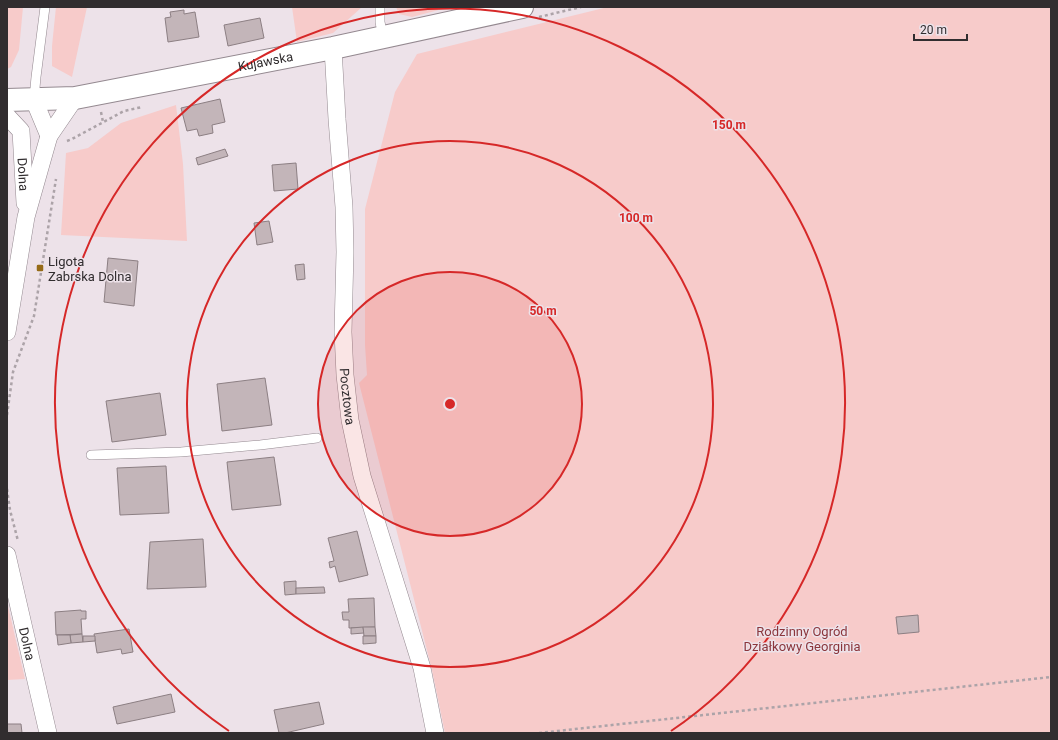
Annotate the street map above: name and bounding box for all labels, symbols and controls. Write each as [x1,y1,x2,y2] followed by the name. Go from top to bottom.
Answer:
[914,16,967,42] scale bar
[920,23,947,37] text: 20 m
[237,49,294,74] street label: Kujawska
[712,118,746,132] text: 150 m
[14,157,31,192] street label: Dolna
[619,211,653,225] text: 100 m
[48,254,132,284] place label: Ligota Zabrska Dolna
[35,263,45,273] marker: Ligota Zabrska Dolna
[529,304,557,318] text: 50 m
[337,368,358,426] street label: Pocztowa
[443,397,457,411] centre of rings
[743,624,861,654] park label: Rodzinny Ogród Działkowy Georginia
[16,626,38,662] street label: Dolna

